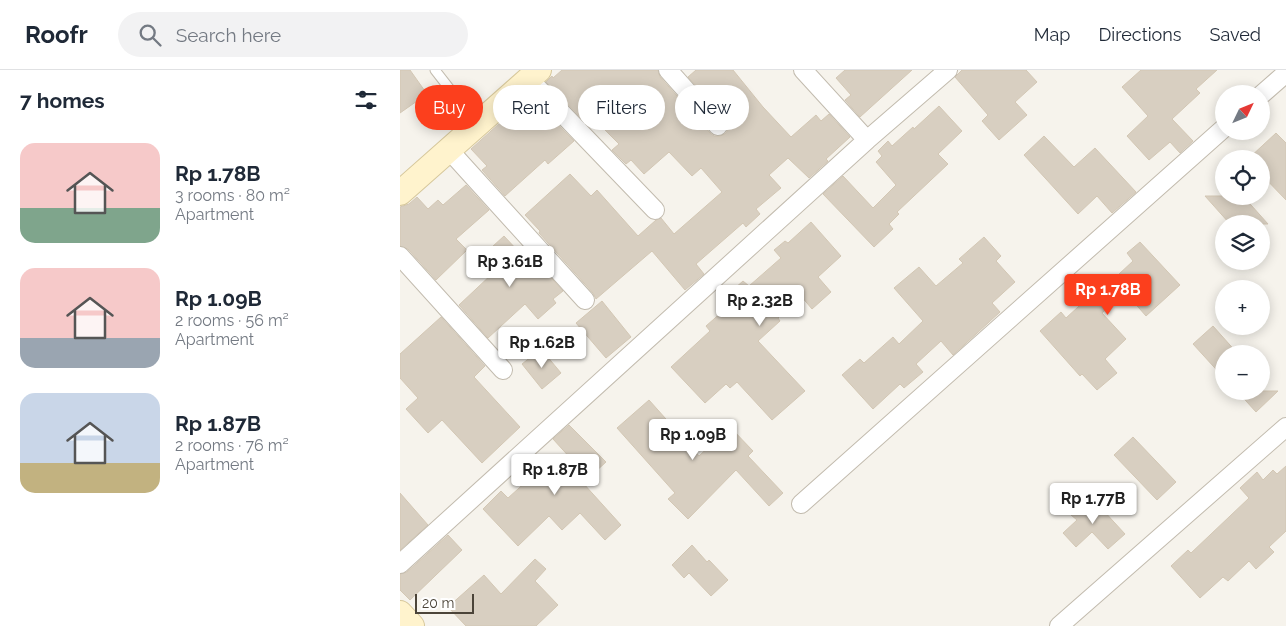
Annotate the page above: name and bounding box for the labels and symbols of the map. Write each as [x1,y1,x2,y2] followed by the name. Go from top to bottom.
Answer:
[1215,85,1270,140] north arrow
[458,246,562,288] pin: Rp 3.61B
[1056,274,1160,316] pin: Rp 1.78B
[708,284,812,327] pin: Rp 2.32B
[490,326,594,369] pin: Rp 1.62B
[641,418,745,461] pin: Rp 1.09B
[503,454,607,496] pin: Rp 1.87B
[1041,482,1145,525] pin: Rp 1.77B
[415,591,474,614] scale bar

